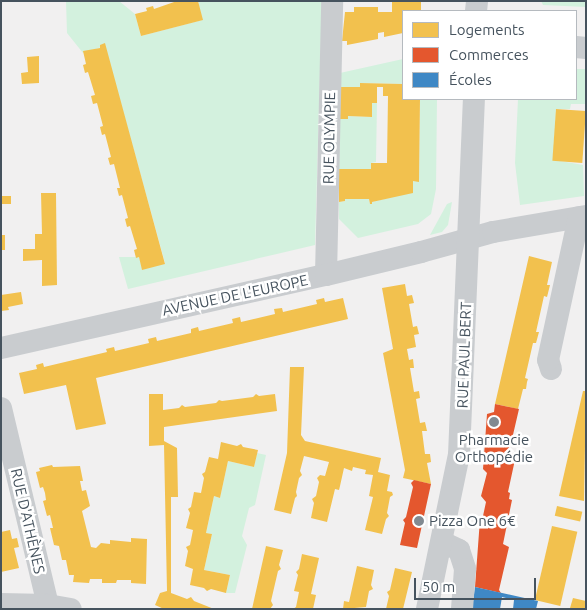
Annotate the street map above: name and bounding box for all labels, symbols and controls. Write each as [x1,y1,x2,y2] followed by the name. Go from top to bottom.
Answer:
[402,10,577,100] legend
[449,21,525,38] text: Logements
[449,46,529,63] text: Commerces
[449,71,492,88] text: Écoles
[319,92,339,184] street label: RUE OLYMPIE
[160,271,310,319] street label: AVENUE DE L'EUROPE
[453,301,475,409] street label: RUE PAUL BERT
[488,416,500,428] marker: Pharmacie Orthopédie
[455,430,533,465] place label: Pharmacie Orthopédie
[7,467,49,575] street label: RUE D'ATHÈNES
[429,512,515,530] place label: Pizza One 6€
[413,515,425,527] marker: Pizza One 6€
[417,568,540,600] scale bar
[422,578,455,595] text: 50 m

